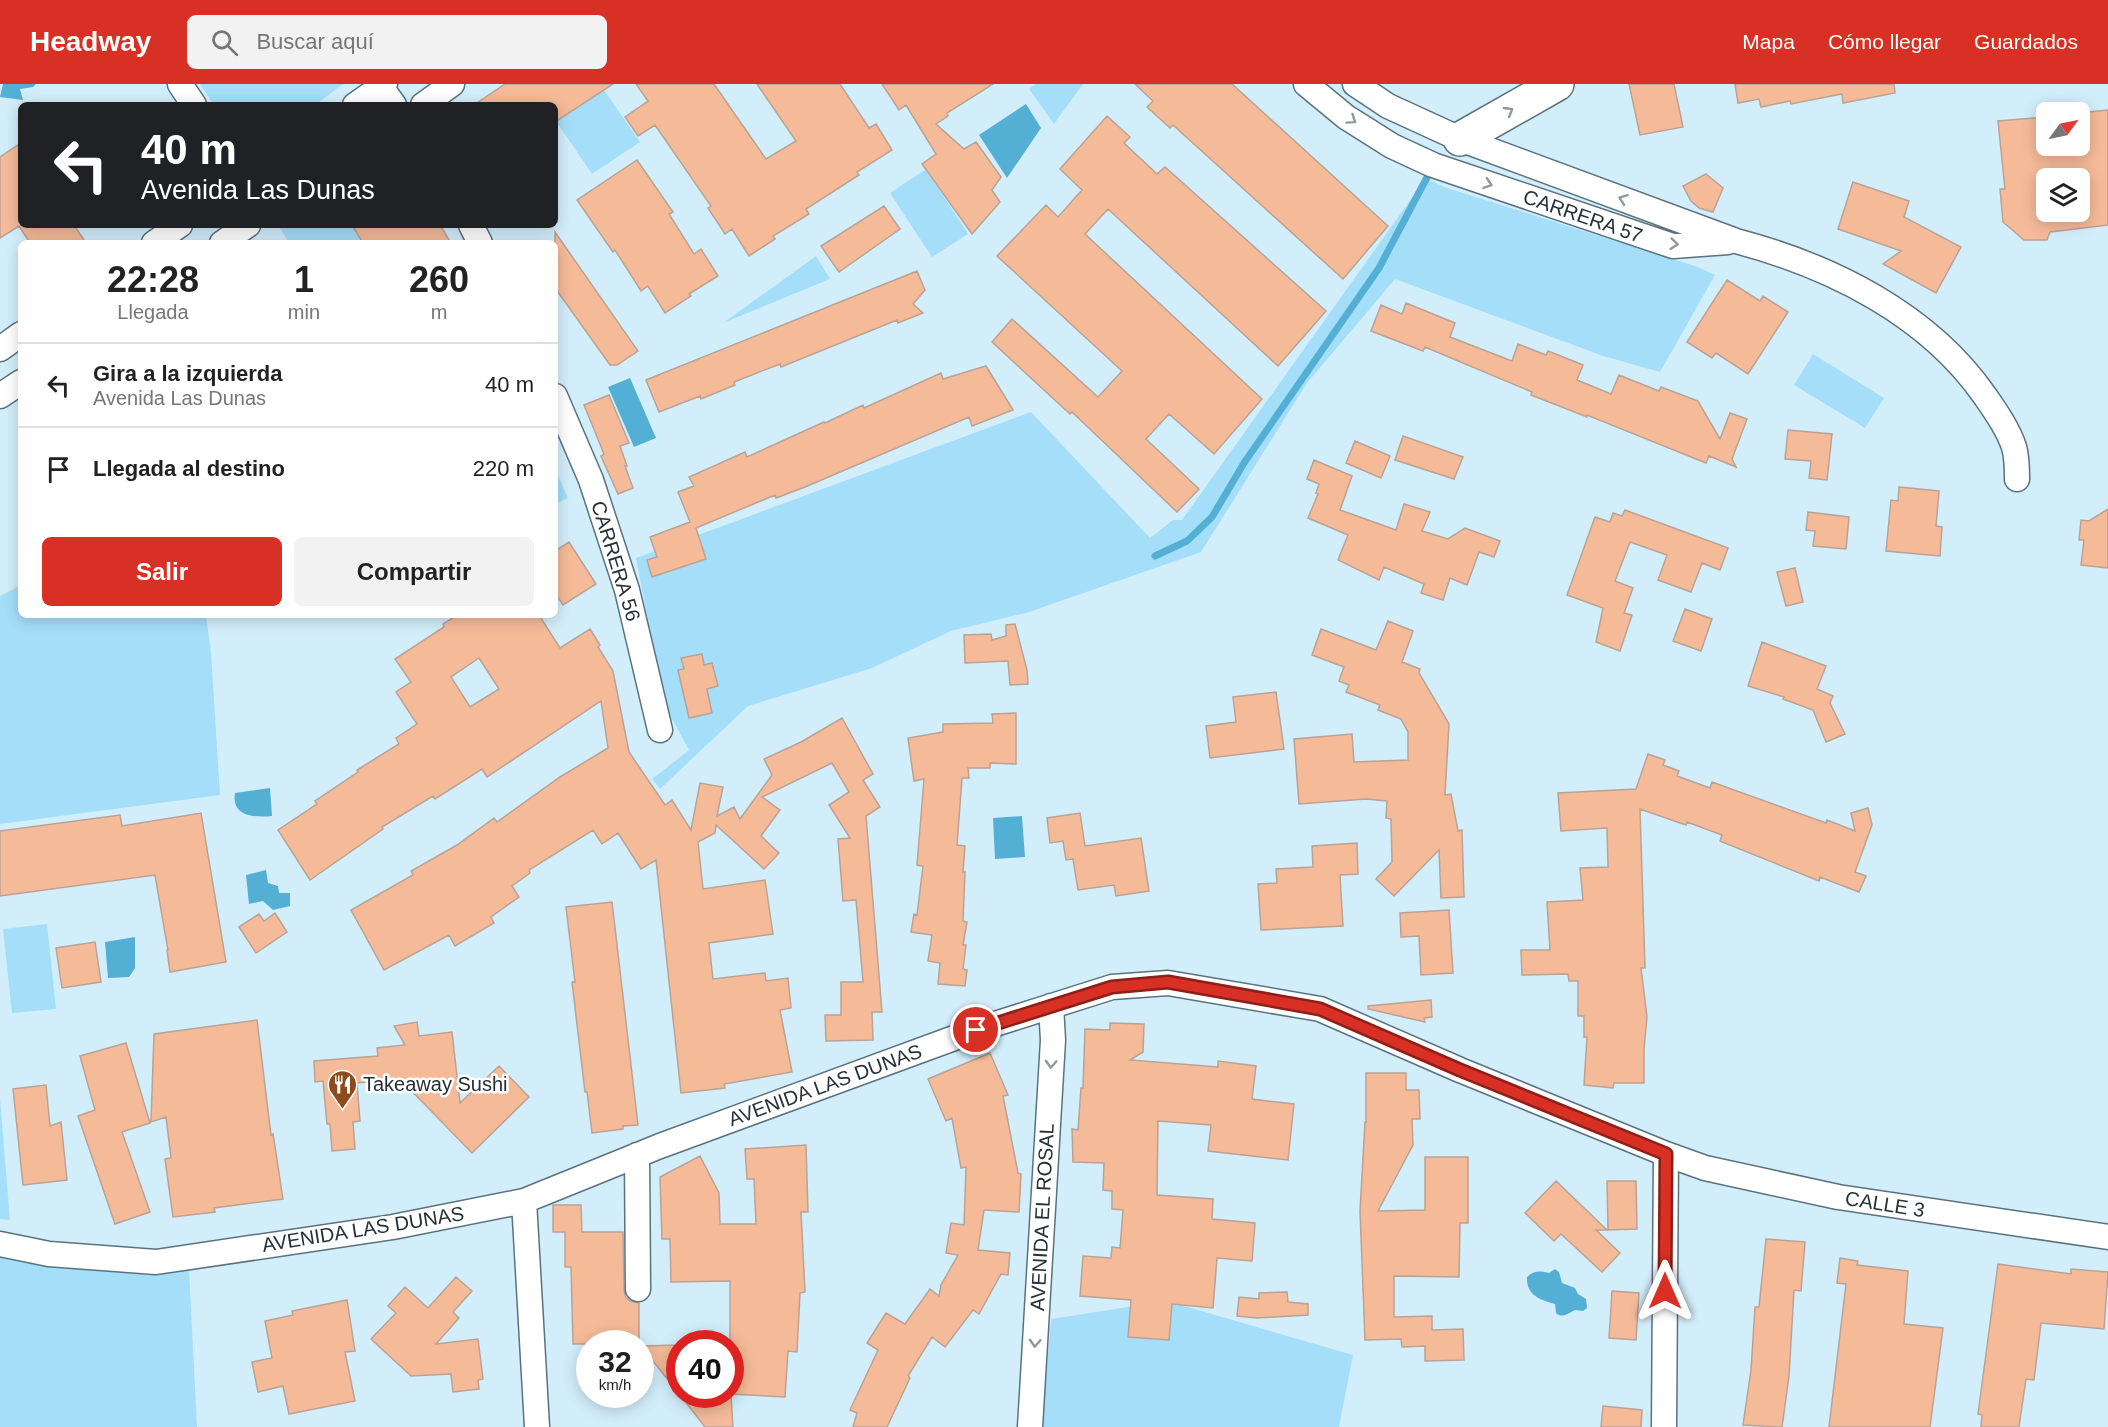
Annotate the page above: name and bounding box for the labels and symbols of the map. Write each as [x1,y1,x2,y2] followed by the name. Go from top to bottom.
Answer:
[2036,102,2090,156] north arrow
[1502,107,1513,119] one-way arrow
[1346,113,1356,125] one-way arrow
[1482,177,1493,190] one-way arrow
[1521,185,1645,247] street label: CARRERA 57
[1618,193,1628,206] one-way arrow
[1669,237,1678,250] one-way arrow
[587,498,645,624] street label: CARRERA 56
[950,1004,1001,1055] pin
[725,1040,925,1130] street label: AVENIDA LAS DUNAS
[1045,1060,1058,1069] one-way arrow
[326,1068,358,1110] restaurant icon: Takeaway Sushi
[363,1073,508,1095] place label: Takeaway Sushi
[1026,1123,1058,1311] street label: AVENIDA EL ROSAL
[1844,1187,1926,1221] street label: CALLE 3
[260,1202,466,1256] street label: AVENIDA LAS DUNAS
[1633,1259,1697,1323] position arrow
[666,1330,744,1408] speed limit sign: 40
[1028,1339,1041,1348] one-way arrow

